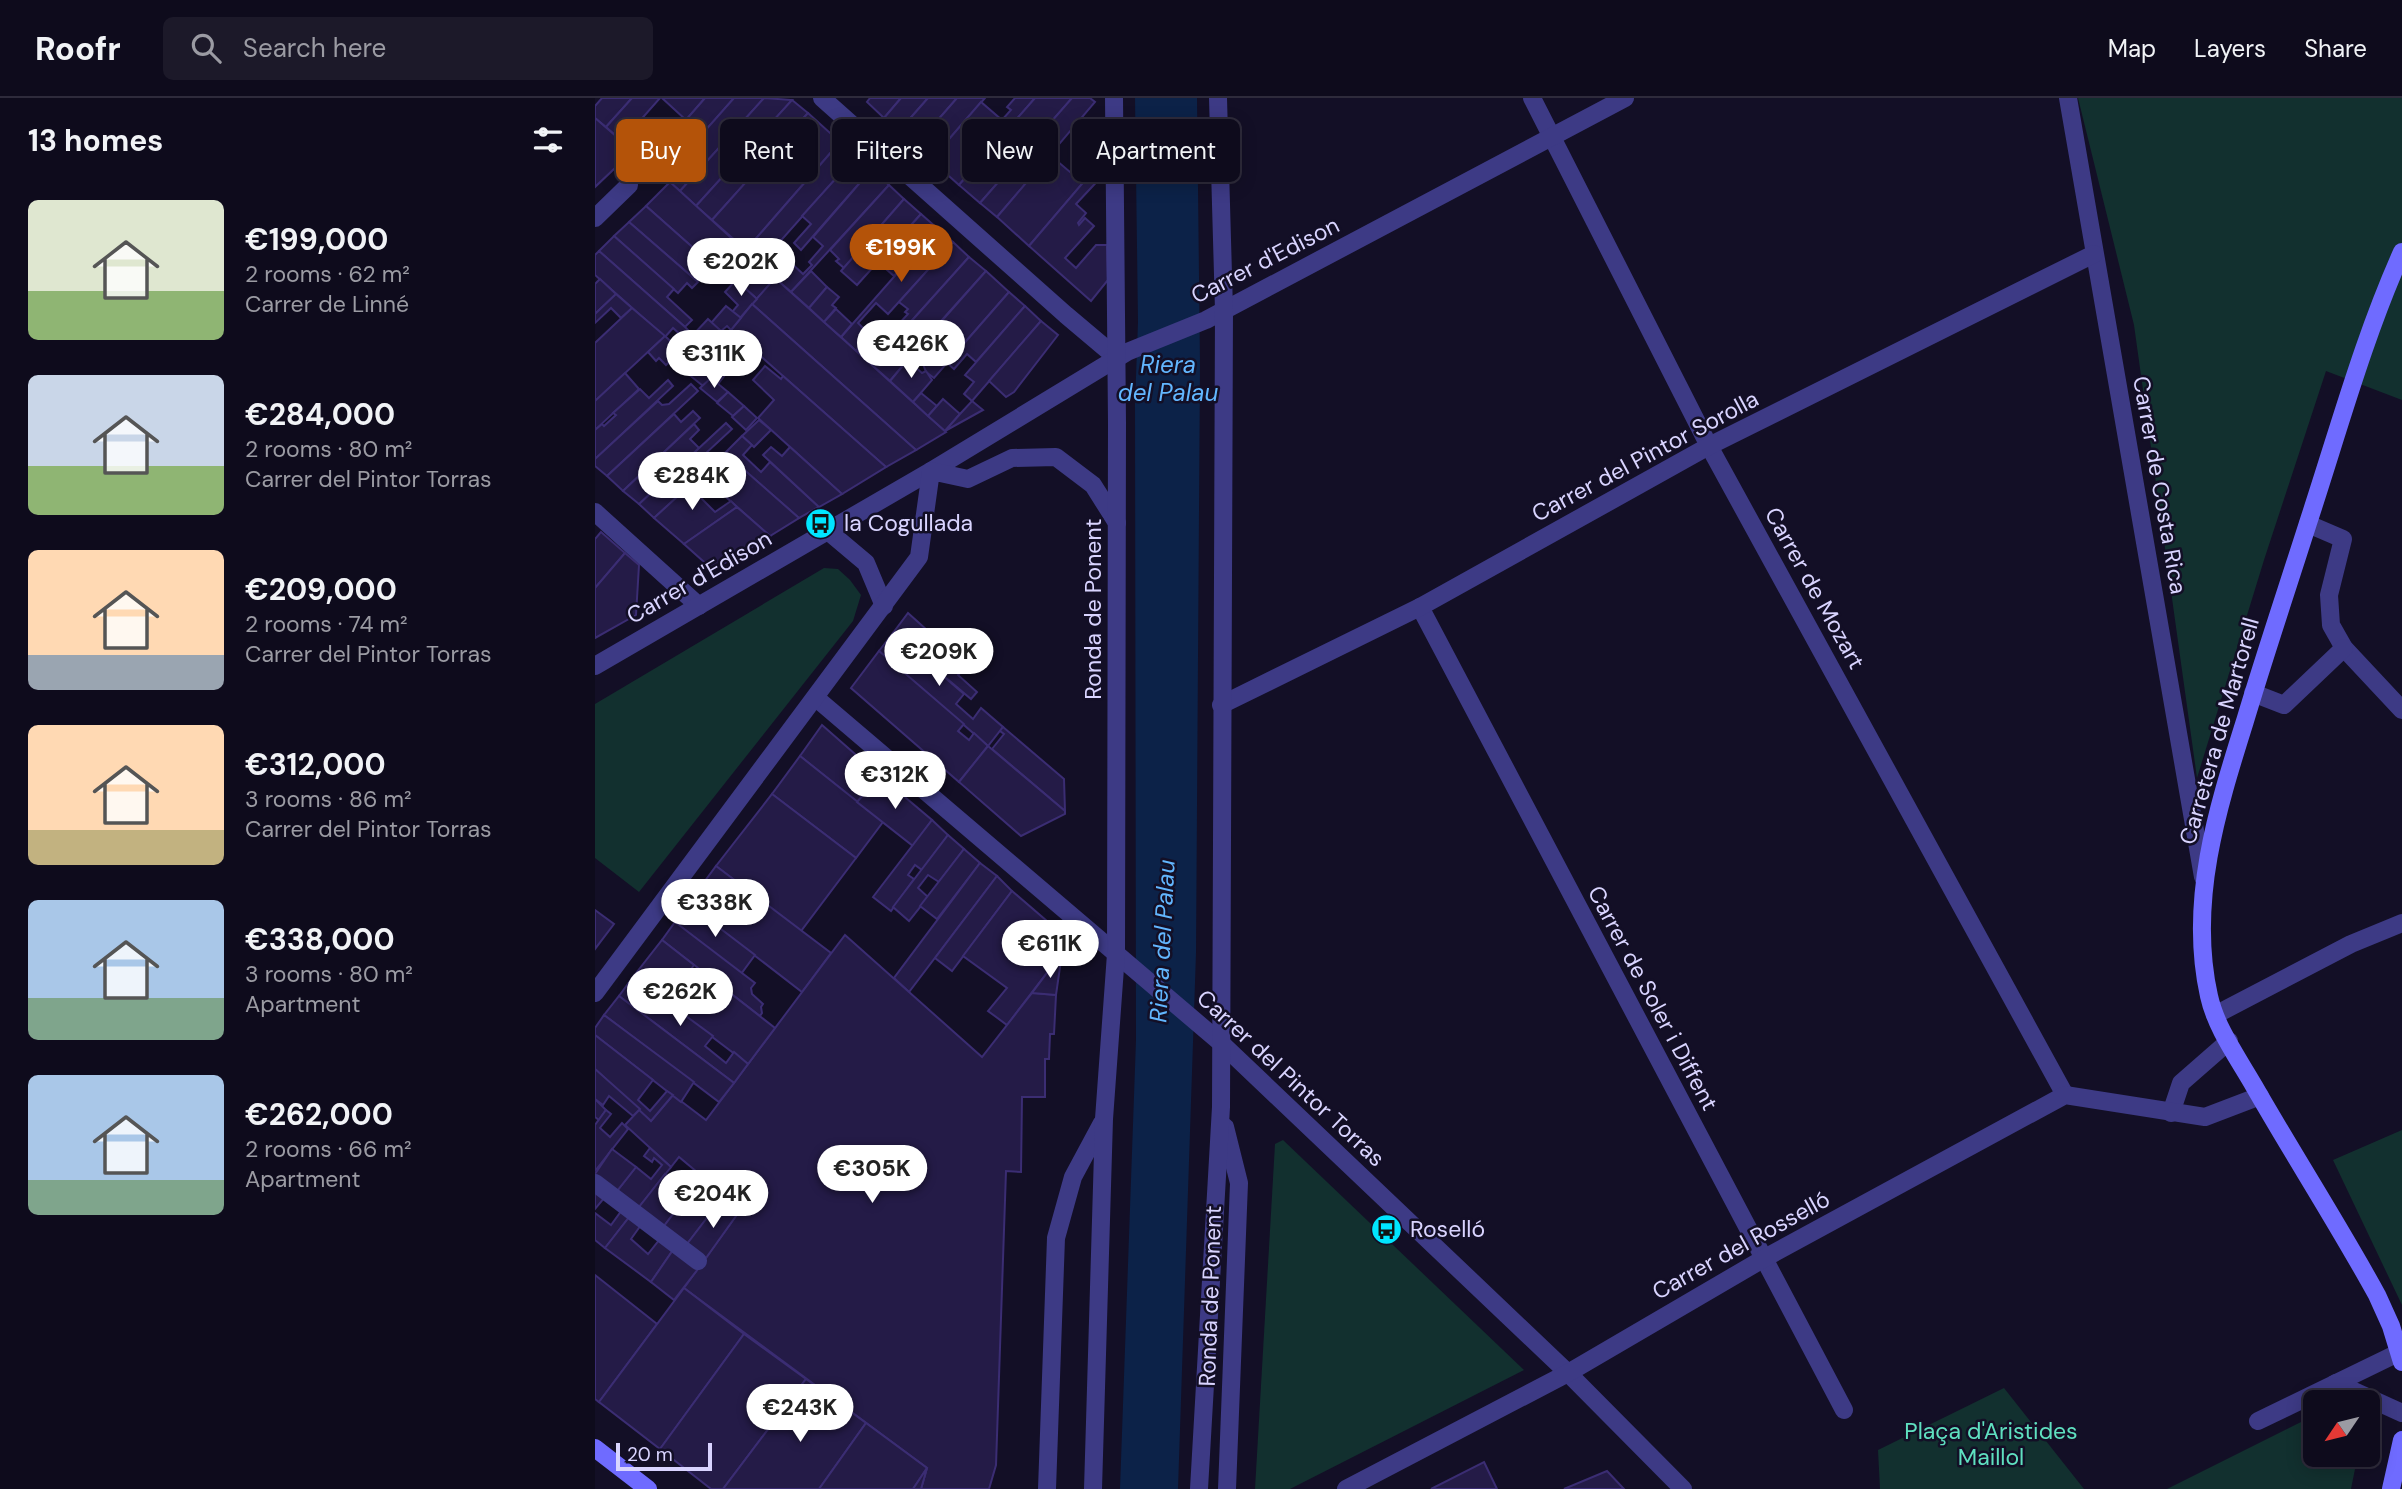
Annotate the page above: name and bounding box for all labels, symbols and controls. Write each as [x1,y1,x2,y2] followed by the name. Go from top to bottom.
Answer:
[163,17,653,80] search box
[35,27,121,70] text: Roofr
[187,29,225,67] icon: search
[243,31,386,65] text: Search here
[2108,33,2156,64] text: Map
[2194,33,2266,64] text: Layers
[2304,33,2367,64] text: Share
[616,119,706,182] chip: Buy
[720,119,818,182] chip: Rent
[832,119,948,182] chip: Filters
[962,119,1058,182] chip: New
[1072,119,1240,182] chip: Apartment
[28,121,163,160] text: 13 homes
[529,121,567,159] icon: filters
[1186,210,1344,310] street label: Carrer d'Edison
[245,220,388,259] text: €199,000
[852,225,950,284] pin: €199K
[84,228,168,312] icon: home
[866,232,936,262] text: €199K
[692,238,790,298] pin: €202K
[703,246,779,276] text: €202K
[245,259,410,289] text: 2 rooms · 62 m²
[245,289,409,319] text: Carrer de Linné
[862,320,960,380] pin: €426K
[873,328,949,358] text: €426K
[665,330,763,390] pin: €311K
[682,338,746,368] text: €311K
[1118,349,1218,408] water label: Riera del Palau
[2126,374,2194,596] street label: Carrer de Costa Rica
[1526,383,1764,529] street label: Carrer del Pintor Sorolla
[245,395,395,434] text: €284,000
[84,403,168,487] icon: home
[245,434,412,464] text: 2 rooms · 80 m²
[643,452,741,512] pin: €284K
[654,460,730,490] text: €284K
[245,464,492,494] text: Carrer del Pintor Torras
[1758,502,1872,674] street label: Carrer de Mozart
[804,506,838,540] bus stop icon: la Cogullada
[844,508,973,538] place label: la Cogullada
[1078,518,1108,700] street label: Ronda de Ponent
[621,523,777,631] street label: Carrer d'Edison
[245,570,397,609] text: €209,000
[84,578,168,662] icon: home
[245,609,408,639] text: 2 rooms · 74 m²
[2172,614,2266,848] street label: Carretera de Martorell
[890,628,988,688] pin: €209K
[900,636,978,666] text: €209K
[245,639,492,669] text: Carrer del Pintor Torras
[245,745,386,784] text: €312,000
[846,752,944,811] pin: €312K
[84,753,168,837] icon: home
[861,759,929,789] text: €312K
[245,784,412,814] text: 3 rooms · 86 m²
[245,814,492,844] text: Carrer del Pintor Torras
[1142,859,1182,1023] water label: Riera del Palau
[666,880,764,939] pin: €338K
[1581,881,1725,1115] street label: Carrer de Soler i Diffent
[677,887,753,917] text: €338K
[245,920,395,959] text: €338,000
[1001,920,1099,980] pin: €611K
[84,928,168,1012] icon: home
[1018,928,1082,958] text: €611K
[245,959,413,989] text: 3 rooms · 80 m²
[631,968,729,1028] pin: €262K
[643,976,717,1006] text: €262K
[1191,983,1391,1173] street label: Carrer del Pintor Torras
[245,989,360,1019] text: Apartment
[245,1095,393,1134] text: €262,000
[84,1103,168,1187] icon: home
[245,1134,412,1164] text: 2 rooms · 66 m²
[823,1146,921,1205] pin: €305K
[833,1153,911,1183] text: €305K
[245,1164,360,1194] text: Apartment
[664,1170,762,1230] pin: €204K
[674,1178,752,1208] text: €204K
[1647,1184,1835,1306] street label: Carrer del Rosselló
[1192,1205,1228,1387] street label: Ronda de Ponent
[1370,1212,1404,1246] bus stop icon: Roselló
[1410,1214,1485,1244] place label: Roselló
[751,1384,849,1444] pin: €243K
[2303,1390,2380,1466] north arrow
[2303,1390,2380,1467] map controls
[762,1392,838,1422] text: €243K
[1904,1416,2078,1472] park label: Plaça d'Aristides Maillol
[616,1440,712,1472] scale bar
[627,1442,673,1467] text: 20 m

